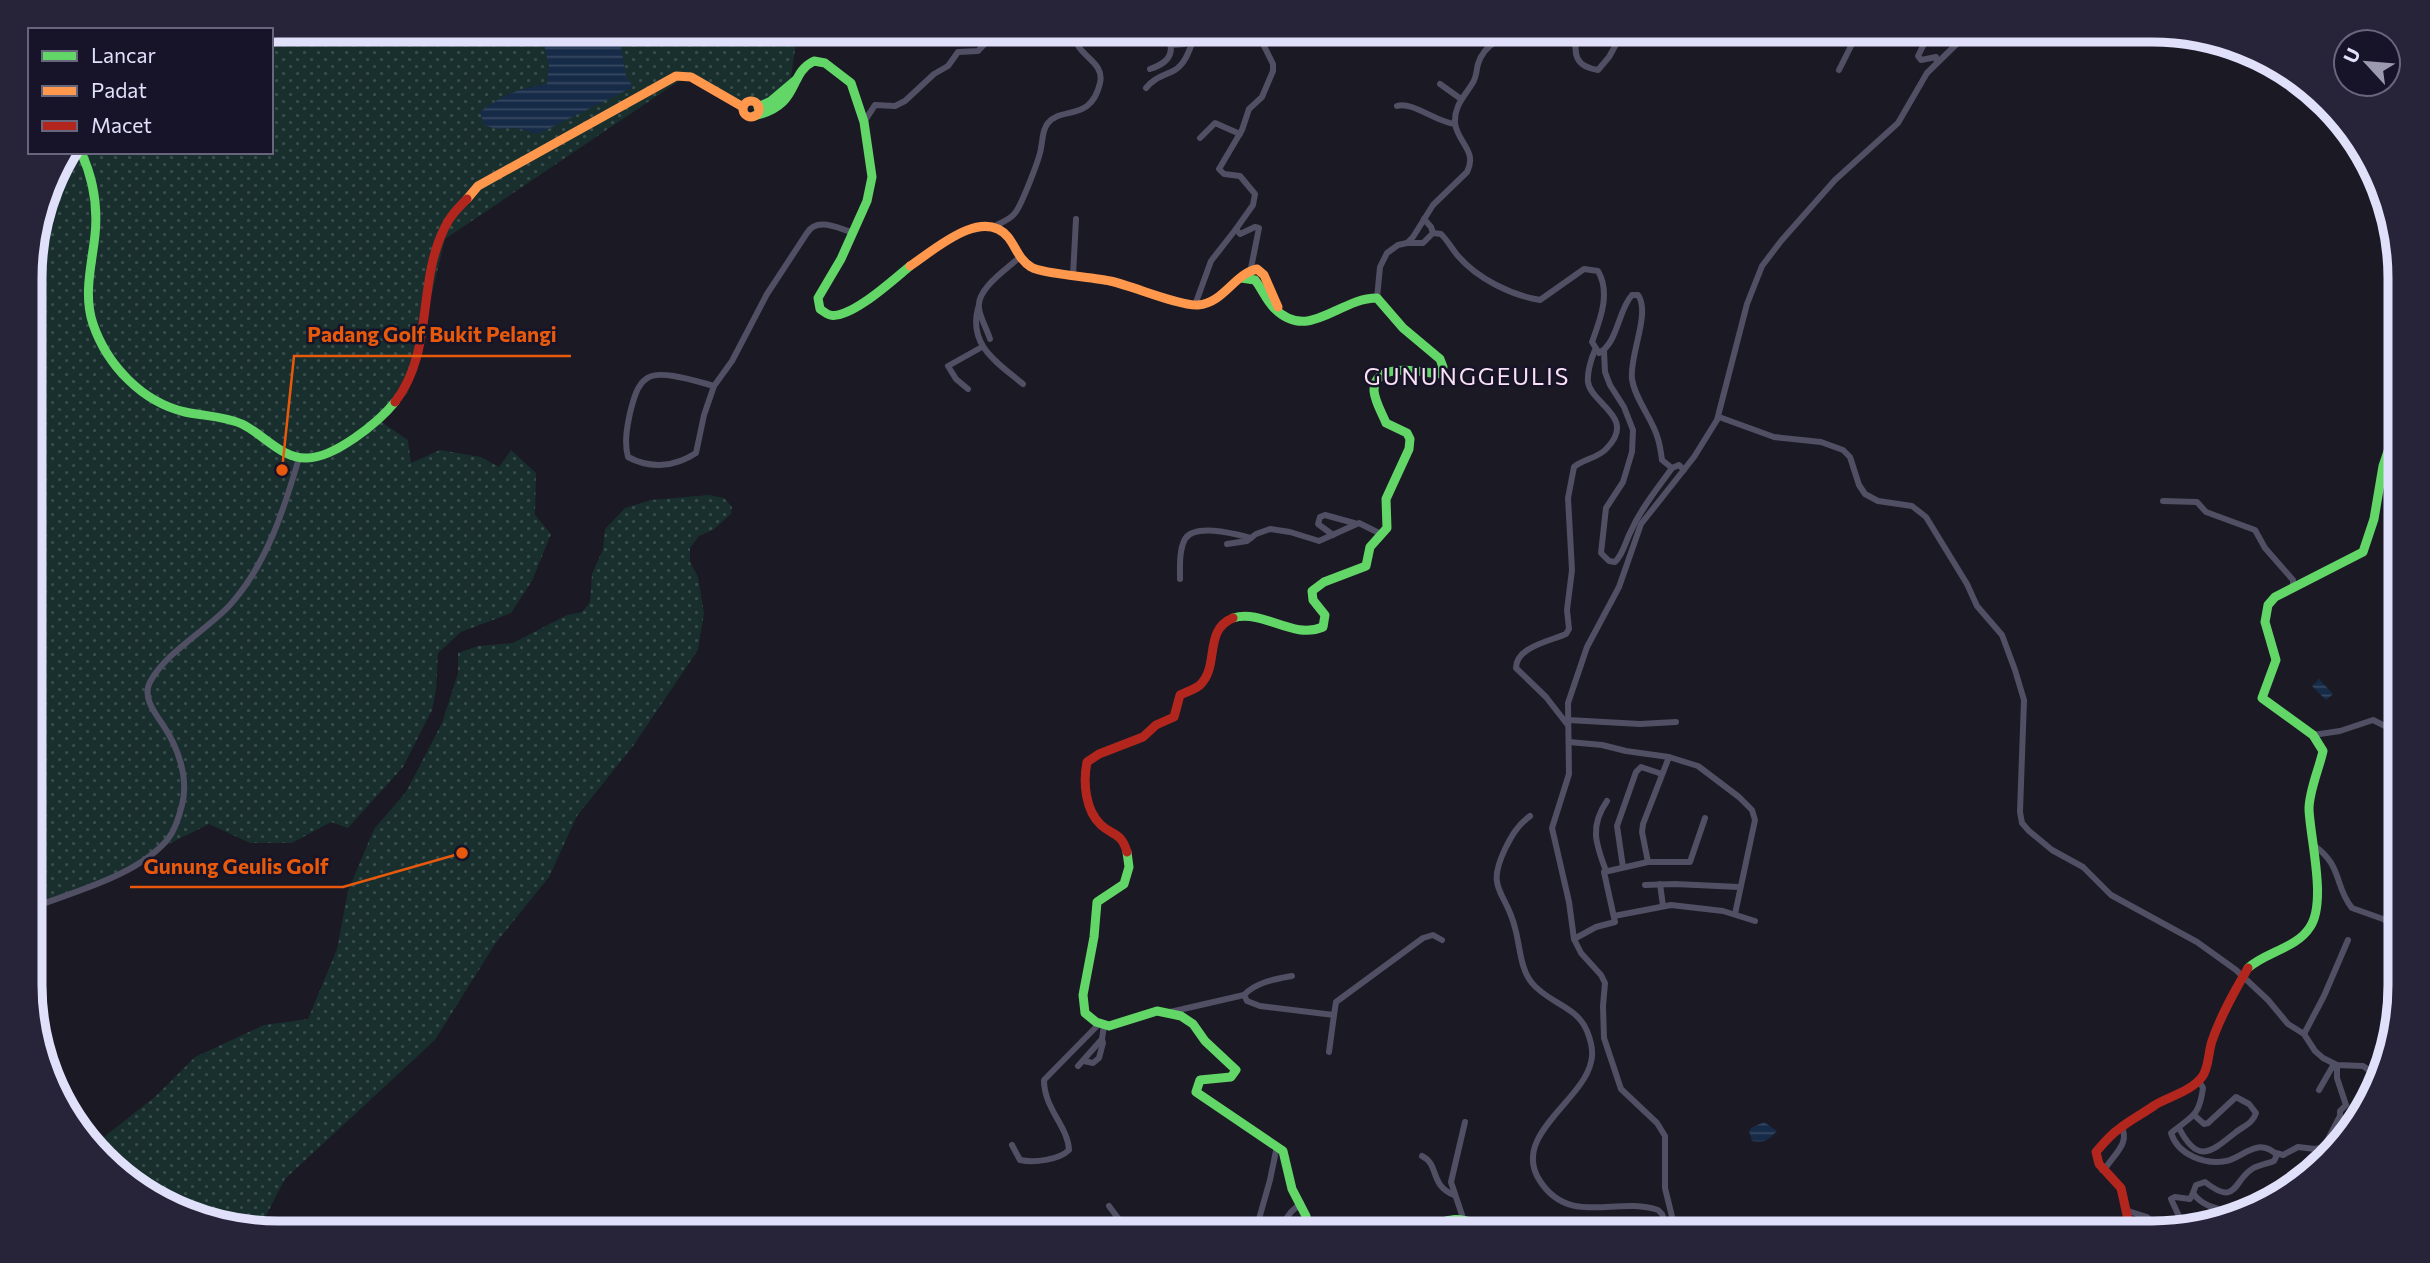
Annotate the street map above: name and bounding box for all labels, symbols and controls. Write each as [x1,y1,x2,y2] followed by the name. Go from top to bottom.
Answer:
[28,28,273,154] legend
[2332,28,2402,98] north arrow
[91,42,156,67] text: Lancar
[2338,44,2365,67] text: U
[91,77,147,102] text: Padat
[91,112,152,137] text: Macet
[294,314,571,356] callout: Padang Golf Bukit Pelangi
[307,321,557,346] text: Padang Golf Bukit Pelangi
[1364,362,1570,390] district label: GUNUNGGEULIS
[130,845,343,887] callout: Gunung Geulis Golf
[143,853,329,878] text: Gunung Geulis Golf

